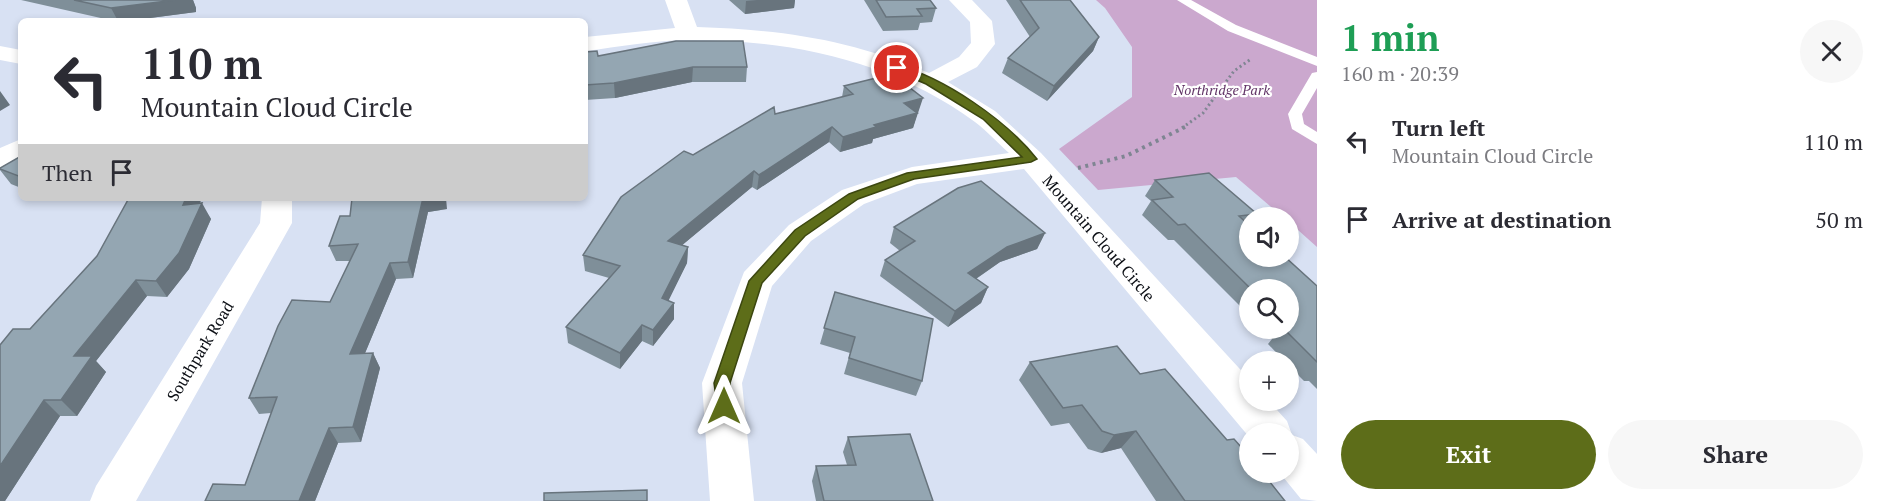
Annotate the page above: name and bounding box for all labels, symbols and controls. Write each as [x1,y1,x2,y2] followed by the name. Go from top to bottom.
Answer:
[1341,14,1439,61] text: 1 min
[1800,20,1863,83] button: close
[141,35,262,91] text: 110 m
[42,42,120,120] icon: left
[871,42,922,93] pin
[880,51,913,84] icon: arrive
[1341,60,1459,87] text: 160 m · 20:39
[1173,80,1270,99] park label: Northridge Park
[141,89,413,125] text: Mountain Cloud Circle
[1392,113,1485,142] text: Turn left
[1341,125,1374,158] icon: left
[1803,127,1863,156] text: 110 m
[1392,142,1593,169] text: Mountain Cloud Circle
[105,156,138,189] icon: arrive
[42,158,93,187] text: Then
[1038,170,1160,306] street label: Mountain Cloud Circle
[1341,203,1374,236] icon: arrive
[1392,205,1611,234] text: Arrive at destination
[1815,205,1863,234] text: 50 m
[1239,207,1299,483] map controls
[1239,207,1299,267] button: sound
[1239,279,1299,339] button: search
[161,297,239,405] street label: Southpark Road
[1239,351,1299,411] button: +
[692,374,756,438] position arrow
[1341,420,1596,489] button: Exit
[1608,420,1863,489] button: Share
[1239,423,1299,483] button: −

